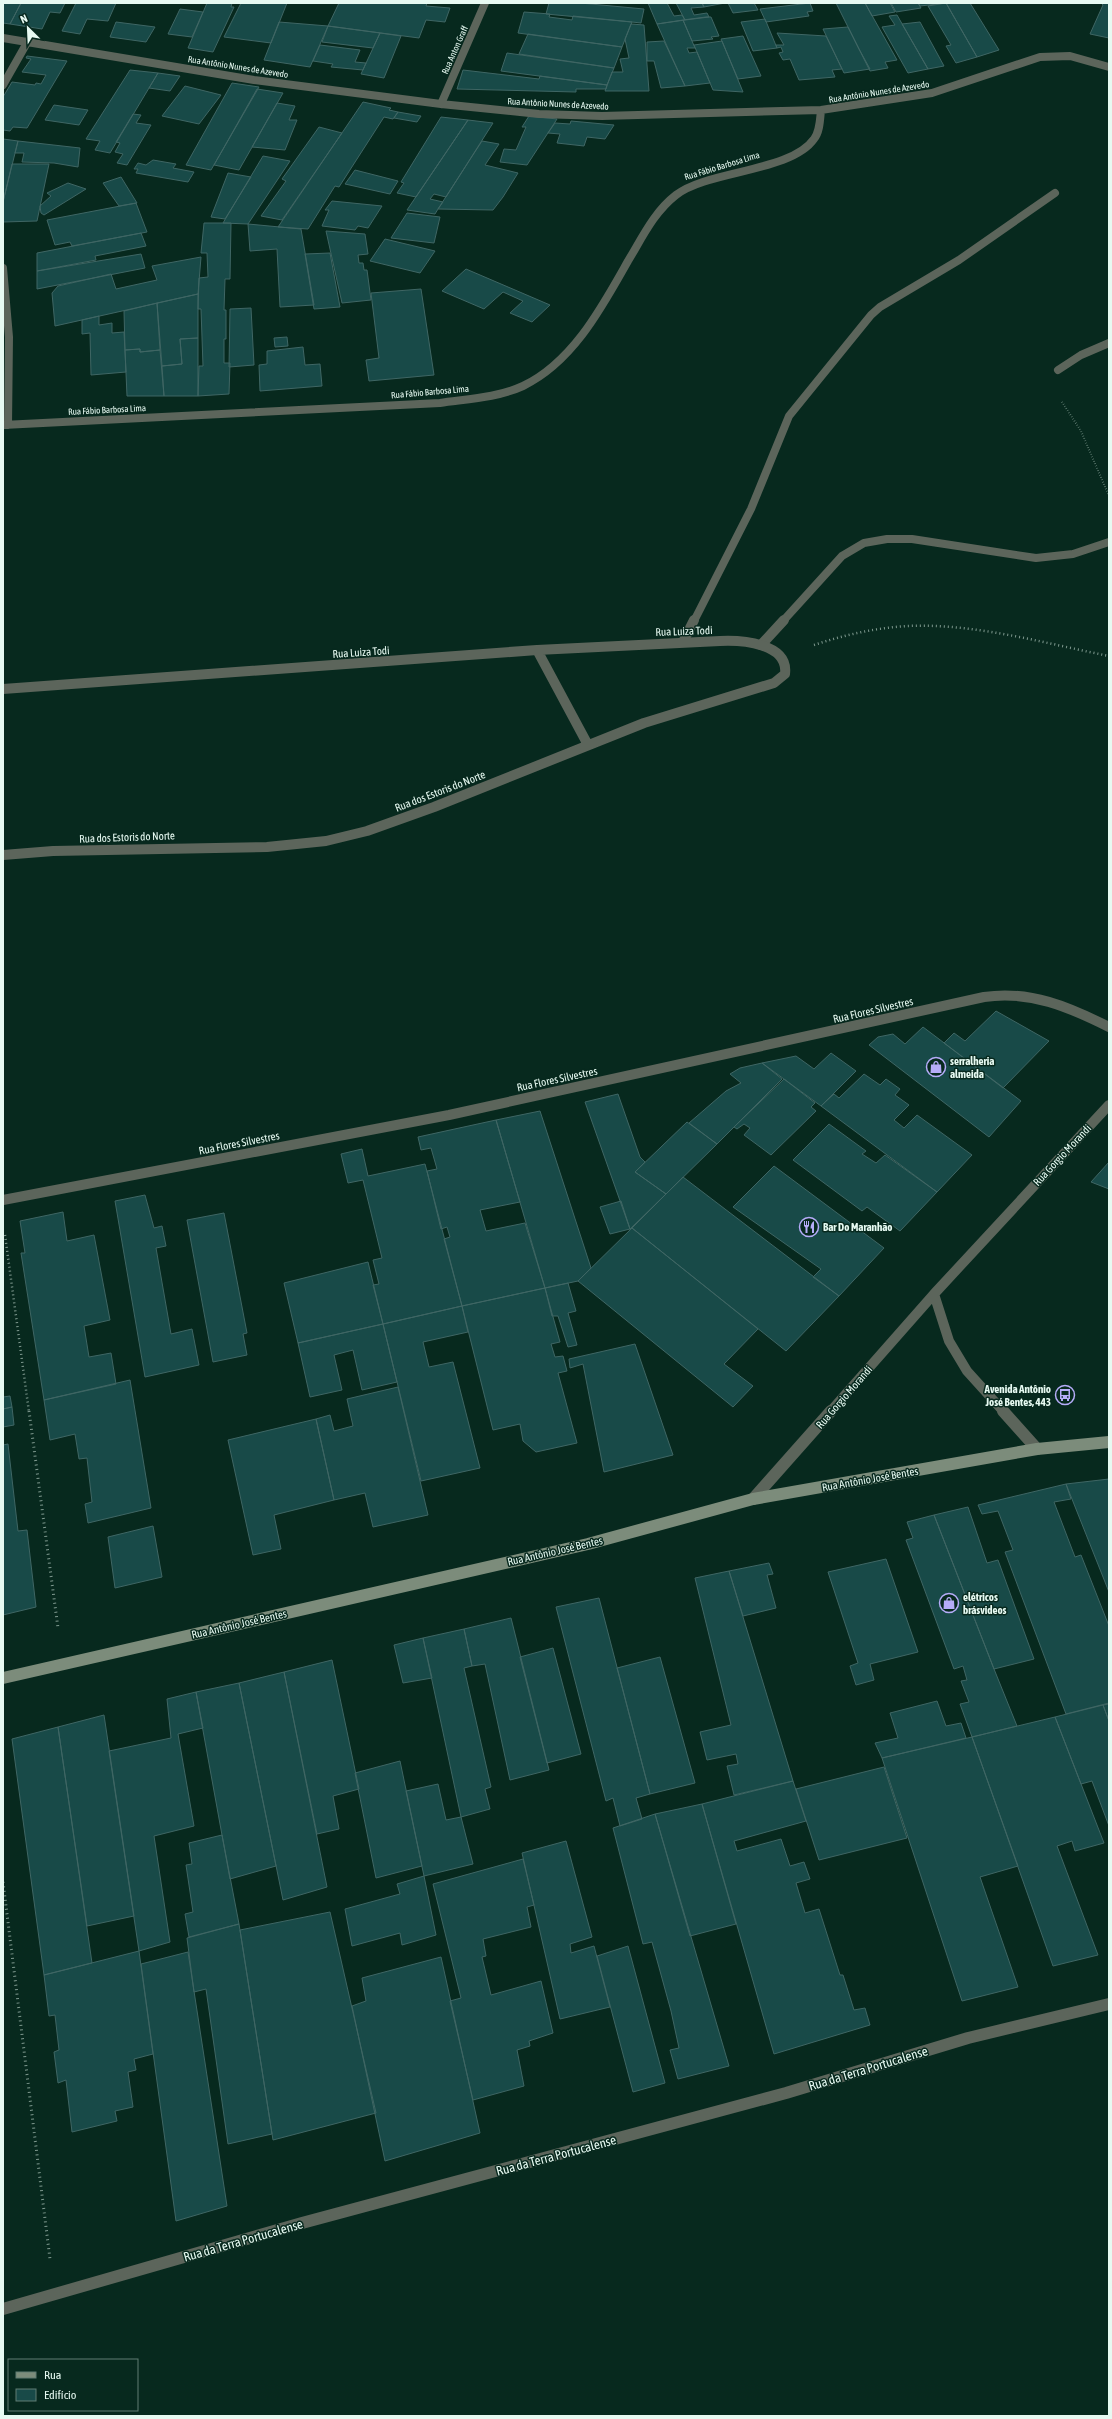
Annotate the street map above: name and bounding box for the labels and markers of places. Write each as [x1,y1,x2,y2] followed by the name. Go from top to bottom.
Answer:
[950,1055,994,1080] place label: serralheria almeida
[925,1056,947,1078] shop icon: serralheria almeida
[798,1216,820,1238] restaurant icon: Bar Do Maranhão
[823,1221,893,1233] place label: Bar Do Maranhão
[984,1383,1051,1408] place label: Avenida Antônio José Bentes, 443
[1054,1384,1076,1406] bus stop icon: Avenida Antônio José Bentes, 443
[963,1591,1007,1616] place label: elétricos brásvideos
[938,1592,960,1614] shop icon: elétricos brásvideos

